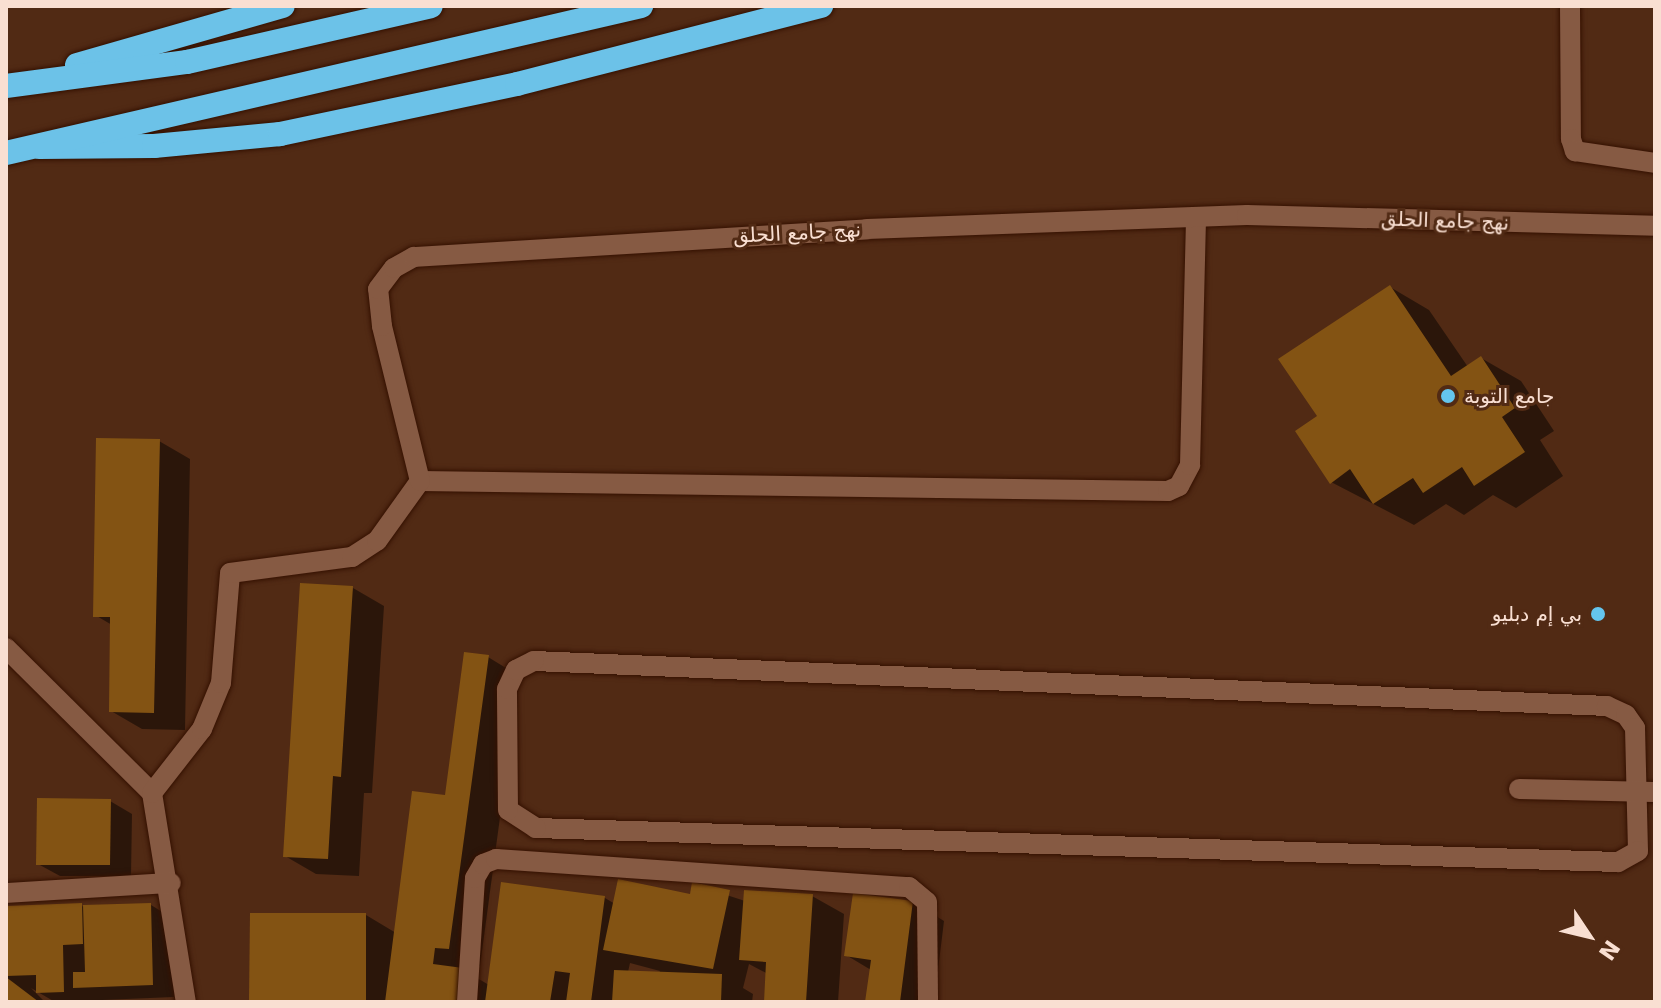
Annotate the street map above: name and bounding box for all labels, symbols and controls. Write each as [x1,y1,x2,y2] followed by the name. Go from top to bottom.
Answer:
[1381,207,1509,235] street label: نهج جامع الحلق
[732,218,862,248] street label: نهج جامع الحلق
[1464,384,1554,408] place label: جامع التوبة
[1439,387,1457,405] marker: جامع التوبة
[1492,602,1582,626] place label: بي إم دبليو
[1589,605,1607,623] marker: بي إم دبليو
[1549,896,1629,976] north arrow
[1594,935,1625,965] text: N

